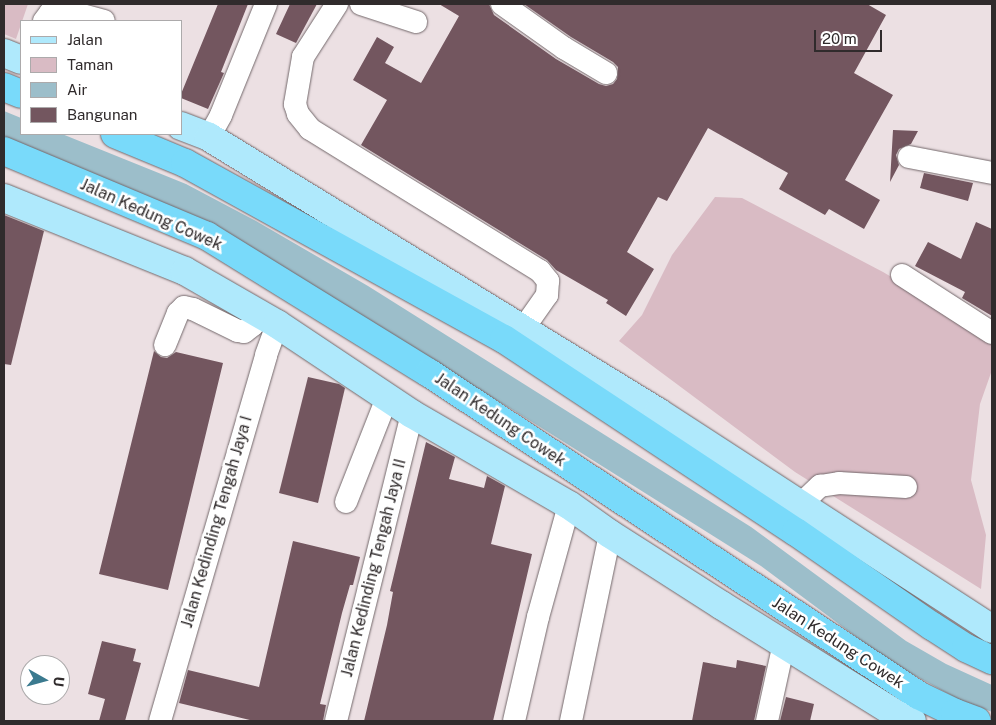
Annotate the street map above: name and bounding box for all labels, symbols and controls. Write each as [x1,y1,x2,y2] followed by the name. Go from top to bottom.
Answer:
[20,20,182,135] legend
[816,20,884,52] scale bar
[822,30,857,47] text: 20 m
[67,31,103,48] text: Jalan
[67,56,113,73] text: Taman
[67,81,87,98] text: Air
[67,106,138,123] text: Bangunan
[77,175,225,255] street label: Jalan Kedung Cowek
[431,369,569,471] street label: Jalan Kedung Cowek
[177,414,257,630] street label: Jalan Kedinding Tengah Jaya I
[338,457,410,679] street label: Jalan Kedinding Tengah Jaya II
[768,593,908,693] street label: Jalan Kedung Cowek
[20,655,70,705] north arrow
[50,676,67,688] text: U

